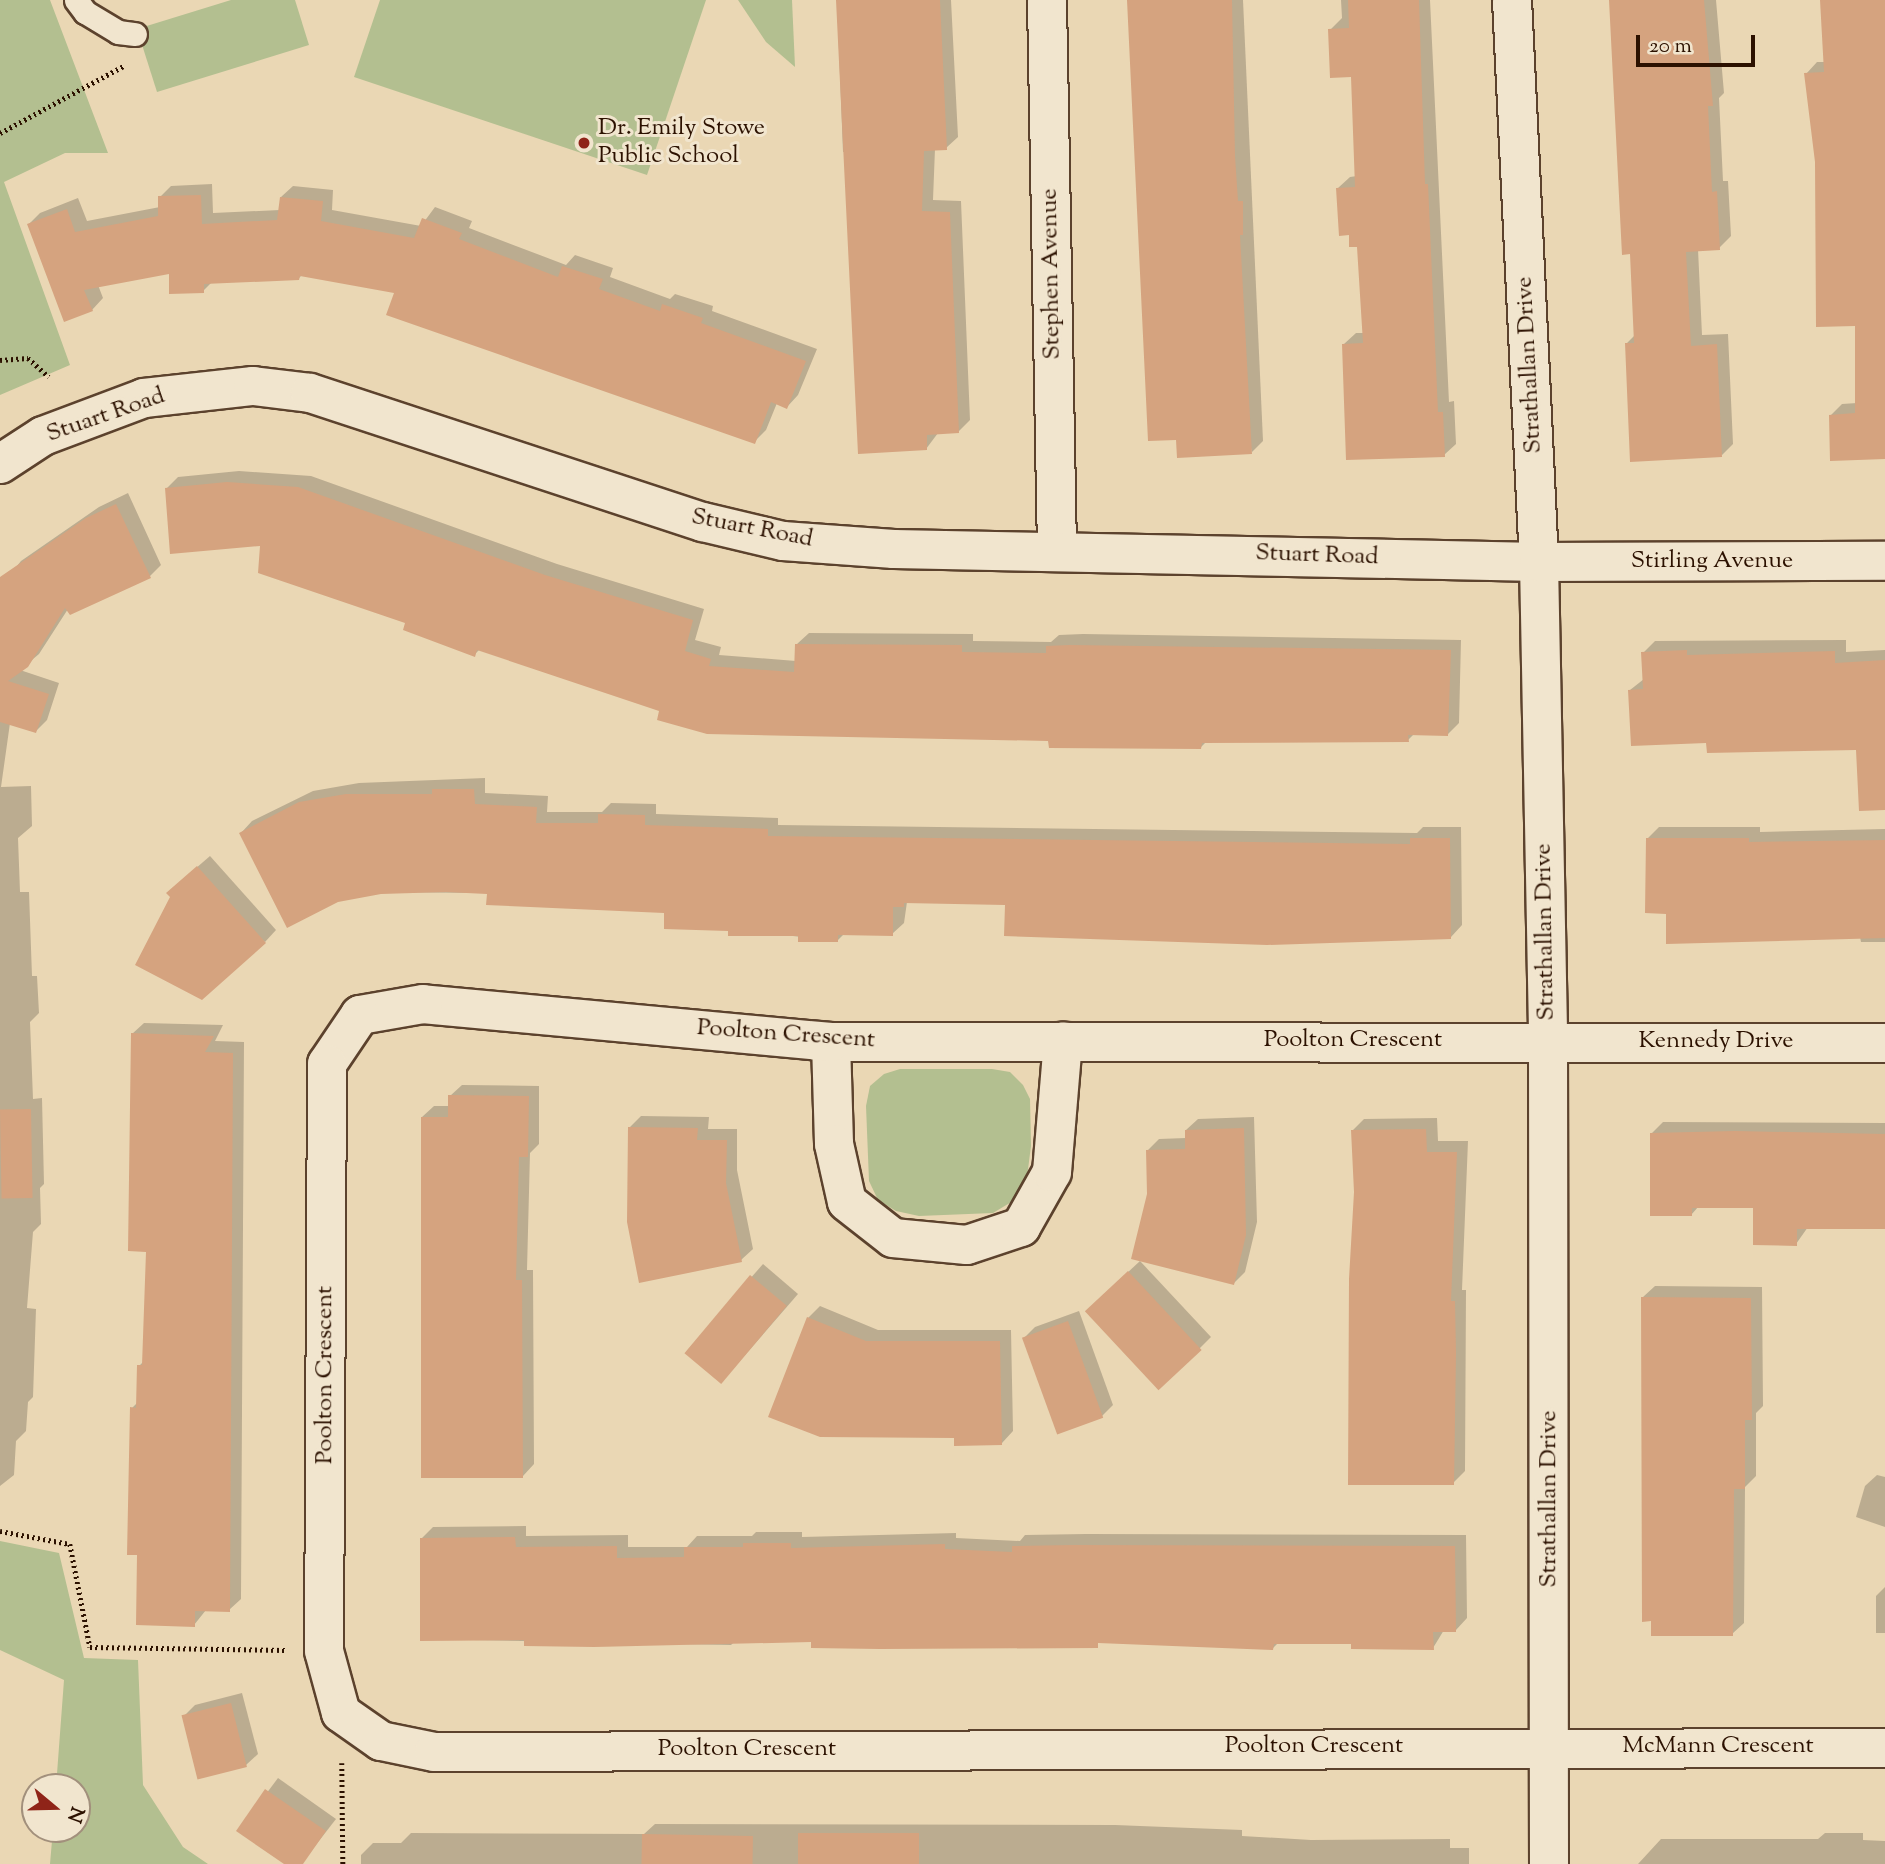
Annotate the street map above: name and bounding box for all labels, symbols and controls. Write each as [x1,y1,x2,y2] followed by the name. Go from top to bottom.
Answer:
[1640,21,1759,65] scale bar
[1649,32,1692,62] text: 20 m
[598,115,765,171] place label: Dr. Emily Stowe Public School
[576,135,592,151] marker: Dr. Emily Stowe Public School
[1036,188,1068,360] street label: Stephen Avenue
[1511,276,1549,454] street label: Strathallan Drive
[43,382,169,450] street label: Stuart Road
[689,503,815,555] street label: Stuart Road
[1255,539,1379,573] street label: Stuart Road
[1631,548,1793,576] street label: Stirling Avenue
[1530,843,1562,1021] street label: Strathallan Drive
[696,1014,876,1056] street label: Poolton Crescent
[1264,1027,1442,1055] street label: Poolton Crescent
[1639,1028,1793,1056] street label: Kennedy Drive
[312,1286,340,1464] street label: Poolton Crescent
[1536,1410,1564,1588] street label: Strathallan Drive
[1225,1733,1403,1761] street label: Poolton Crescent
[1622,1733,1814,1761] street label: McMann Crescent
[658,1736,836,1764] street label: Poolton Crescent
[21,1773,91,1843] north arrow
[59,1803,90,1826] text: N

